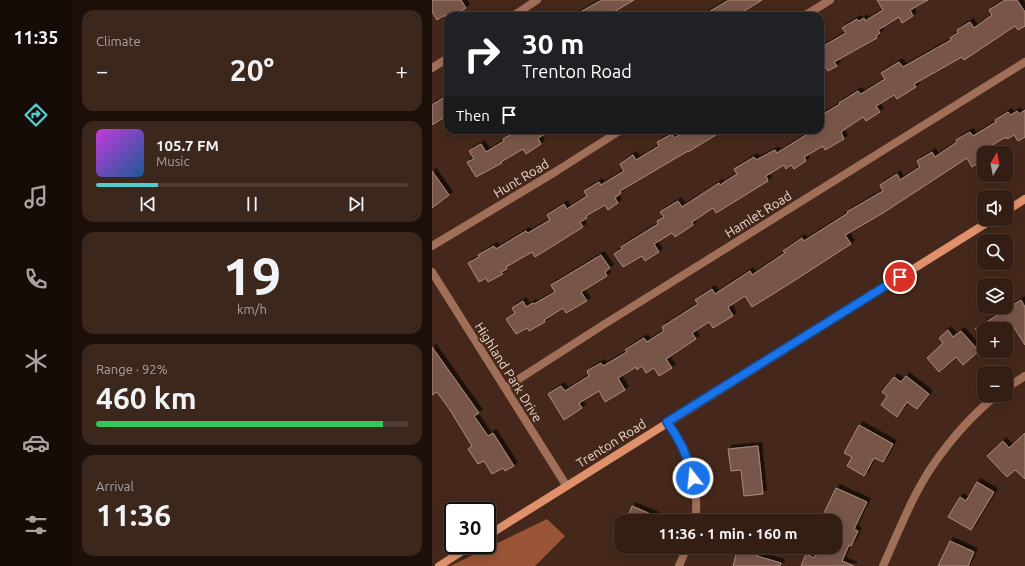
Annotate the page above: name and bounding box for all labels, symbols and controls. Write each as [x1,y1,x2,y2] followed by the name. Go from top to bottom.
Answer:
[13,27,59,47] text: 11:35
[456,28,508,80] icon: right
[522,28,584,59] text: 30 m
[96,34,141,48] text: Climate
[230,53,274,87] text: 20°
[96,58,108,83] text: −
[396,58,408,83] text: +
[522,61,632,81] text: Trenton Road
[22,101,50,129] icon: directions
[498,104,520,126] icon: arrive
[456,107,490,124] text: Then
[156,137,219,154] text: 105.7 FM
[977,146,1013,182] north arrow
[977,146,1013,402] map controls
[156,154,190,168] text: Music
[491,156,551,200] street label: Hunt Road
[22,183,50,211] icon: music
[722,188,794,240] street label: Hamlet Road
[977,190,1013,226] button: sound
[137,193,159,215] icon: previous
[241,193,263,215] icon: pause
[345,193,367,215] icon: next
[977,234,1013,270] button: search
[223,247,281,305] text: 19
[883,260,917,294] pin
[22,265,50,293] icon: phone
[889,266,911,288] icon: arrive
[977,278,1013,314] button: layers
[237,302,267,316] text: km/h
[473,320,545,424] street label: Highland Park Drive
[977,322,1013,358] button: +
[22,347,50,375] icon: climate
[96,362,168,376] text: Range · 92%
[977,366,1013,402] button: −
[96,381,197,415] text: 460 km
[574,416,648,470] street label: Trenton Road
[22,429,50,457] icon: car
[672,457,714,499] position arrow
[96,479,134,493] text: Arrival
[96,498,171,532] text: 11:36
[444,502,496,554] speed limit sign: 30
[22,511,50,539] icon: filters
[659,525,797,542] text: 11:36 · 1 min · 160 m

